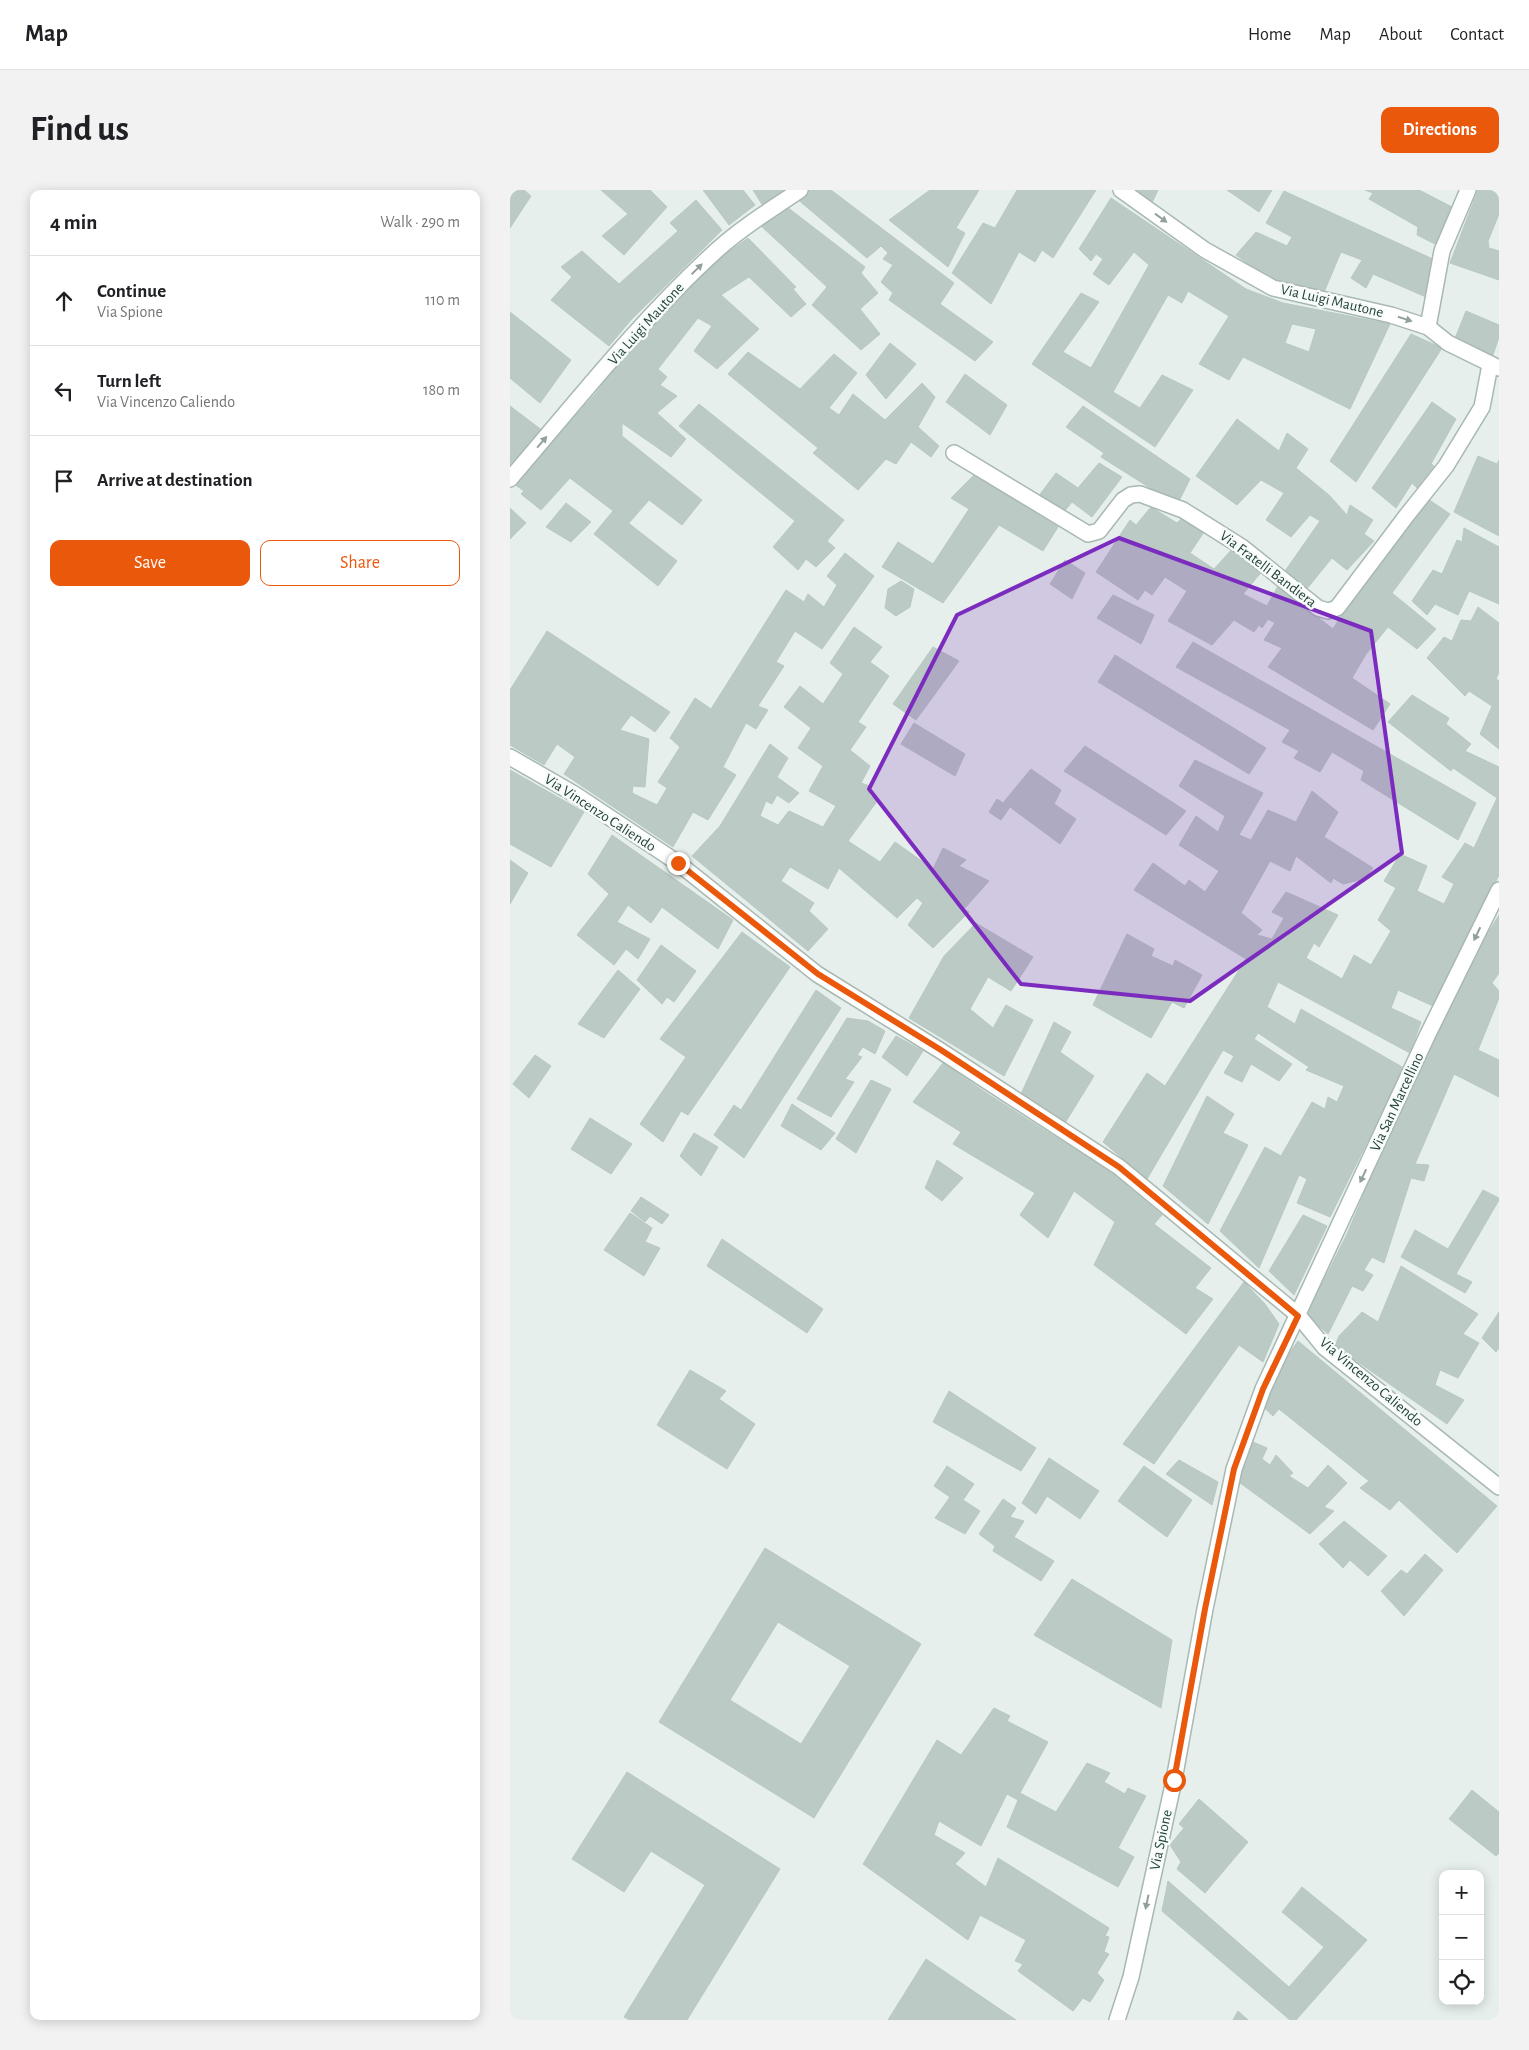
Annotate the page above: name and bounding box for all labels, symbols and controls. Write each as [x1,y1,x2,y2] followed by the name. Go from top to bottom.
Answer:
[25,22,68,46] text: Map
[1248,26,1291,44] text: Home
[1319,26,1351,44] text: Map
[1379,26,1422,44] text: About
[1450,26,1504,44] text: Contact
[1381,107,1499,153] button: Directions
[30,112,129,147] text: Find us
[50,212,97,233] text: 4 min
[1154,213,1167,224] one-way arrow
[380,214,460,230] text: Walk · 290 m
[691,263,703,275] one-way arrow
[605,280,687,368] street label: Via Luigi Mautone
[97,282,166,301] text: Continue
[1279,282,1385,320] street label: Via Luigi Mautone
[50,287,78,315] icon: ahead
[425,292,460,308] text: 110 m
[97,304,163,320] text: Via Spione
[1397,316,1412,323] one-way arrow
[97,372,161,391] text: Turn left
[50,377,78,405] icon: left
[423,382,460,398] text: 180 m
[97,394,235,410] text: Via Vincenzo Caliendo
[536,436,547,448] one-way arrow
[50,467,78,495] icon: arrive
[97,471,253,490] text: Arrive at destination
[1217,528,1319,610] street label: Via Fratelli Bandiera
[50,540,250,586] button: Save
[260,540,460,586] button: Share
[542,771,658,855] street label: Via Vincenzo Caliendo
[667,852,690,875] route end
[1473,927,1481,941] one-way arrow
[1368,1050,1426,1154] street label: Via San Marcellino
[1358,1169,1366,1183] one-way arrow
[1317,1335,1425,1429] street label: Via Vincenzo Caliendo
[1163,1769,1186,1792] route start
[1147,1808,1175,1872] street label: Via Spione
[1439,1870,1484,2005] map controls
[1439,1870,1484,1915] button: +
[1143,1895,1151,1910] one-way arrow
[1439,1915,1484,1960] button: −
[1439,1960,1484,2005] button: locate

